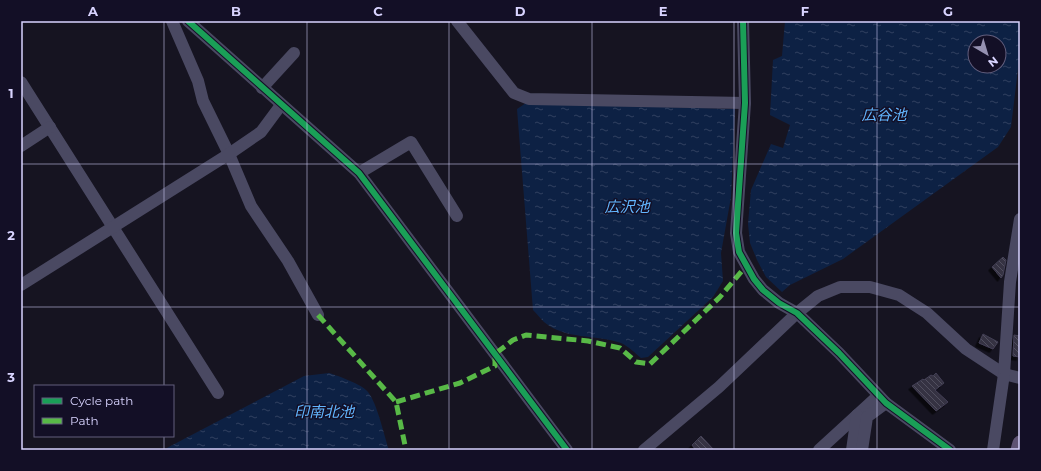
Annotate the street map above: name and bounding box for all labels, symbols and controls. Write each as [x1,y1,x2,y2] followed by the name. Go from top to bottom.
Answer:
[87,3,99,19] text: A
[231,3,241,19] text: B
[373,3,383,19] text: C
[515,3,526,19] text: D
[659,3,668,19] text: E
[801,3,809,19] text: F
[943,3,953,19] text: G
[967,34,1007,74] north arrow
[985,54,1001,70] text: N
[8,85,14,101] text: 1
[861,105,908,124] water label: 広谷池
[604,197,651,216] water label: 広沢池
[7,227,15,243] text: 2
[6,369,15,385] text: 3
[34,385,174,437] legend
[70,393,133,408] text: Cycle path
[294,402,356,421] water label: 印南北池
[70,413,99,428] text: Path

